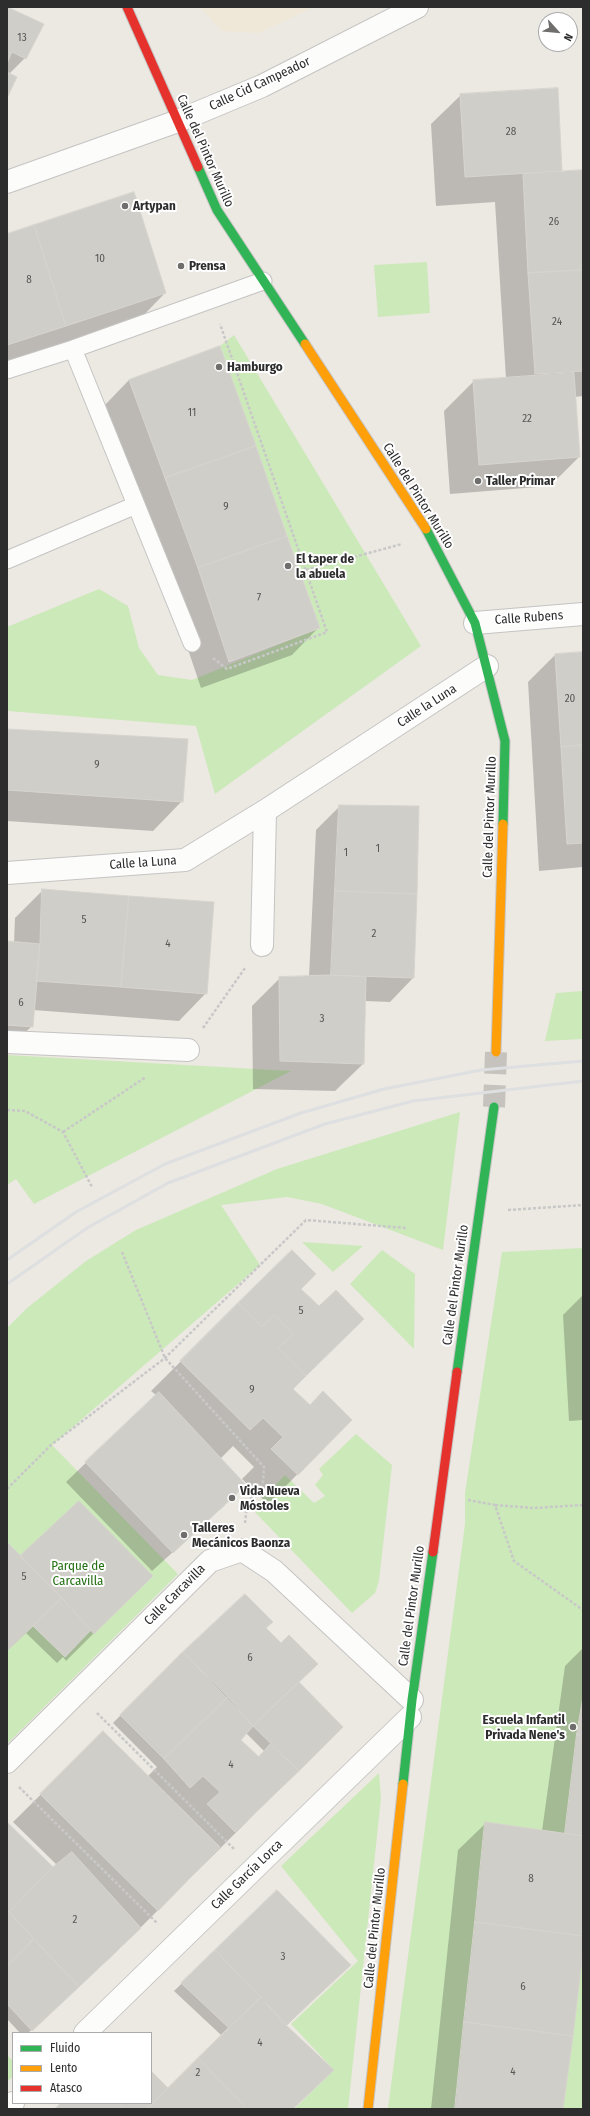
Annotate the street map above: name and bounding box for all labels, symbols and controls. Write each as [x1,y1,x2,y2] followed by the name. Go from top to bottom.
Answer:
[538,12,578,52] north arrow
[17,31,27,45] house number: 13
[561,31,576,43] text: N
[207,54,313,114] street label: Calle Cid Campeador
[173,92,237,210] street label: Calle del Pintor Murillo
[506,125,516,139] house number: 28
[133,198,176,214] place label: Artypan
[120,201,130,211] marker: Artypan
[549,215,559,229] house number: 26
[95,252,105,266] house number: 10
[189,258,226,274] place label: Prensa
[176,261,186,271] marker: Prensa
[26,273,32,287] house number: 8
[552,315,562,329] house number: 24
[227,359,283,375] place label: Hamburgo
[214,362,224,372] marker: Hamburgo
[188,406,196,420] house number: 11
[522,412,532,426] house number: 22
[379,440,457,552] street label: Calle del Pintor Murillo
[486,473,555,489] place label: Taller Primar
[473,476,483,486] marker: Taller Primar
[223,500,229,514] house number: 9
[296,551,354,582] place label: El taper de la abuela
[283,561,293,571] marker: El taper de la abuela
[257,591,261,605] house number: 7
[494,608,564,628] street label: Calle Rubens
[395,681,459,731] street label: Calle la Luna
[565,692,575,706] house number: 20
[480,756,500,878] street label: Calle del Pintor Murillo
[94,758,100,772] house number: 9
[376,842,380,856] house number: 1
[344,846,348,860] house number: 1
[109,853,177,873] street label: Calle la Luna
[81,913,87,927] house number: 5
[372,927,376,941] house number: 2
[165,937,171,951] house number: 4
[18,996,24,1010] house number: 6
[320,1012,324,1026] house number: 3
[440,1224,472,1346] street label: Calle del Pintor Murillo
[298,1304,304,1318] house number: 5
[249,1383,255,1397] house number: 9
[240,1483,300,1514] place label: Vida Nueva Móstoles
[227,1493,237,1503] marker: Vida Nueva Móstoles
[192,1520,290,1551] place label: Talleres Mecánicos Baonza
[179,1530,189,1540] marker: Talleres Mecánicos Baonza
[396,1545,428,1667] street label: Calle del Pintor Murillo
[51,1558,105,1589] park label: Parque de Carcavilla
[141,1561,209,1629] street label: Calle Carcavilla
[21,1570,27,1584] house number: 5
[247,1651,253,1665] house number: 6
[483,1712,565,1743] place label: Escuela Infantil Privada Nene's
[568,1722,578,1732] marker: Escuela Infantil Privada Nene's
[228,1758,234,1772] house number: 4
[208,1837,286,1913] street label: Calle García Lorca
[361,1867,389,1989] street label: Calle del Pintor Murillo
[528,1872,534,1886] house number: 8
[73,1913,77,1927] house number: 2
[281,1950,285,1964] house number: 3
[520,1980,526,1994] house number: 6
[12,2032,152,2104] legend
[257,2036,263,2050] house number: 4
[50,2041,80,2055] text: Fluido
[50,2061,77,2075] text: Lento
[510,2065,516,2079] house number: 4
[196,2066,200,2080] house number: 2
[50,2081,82,2095] text: Atasco

